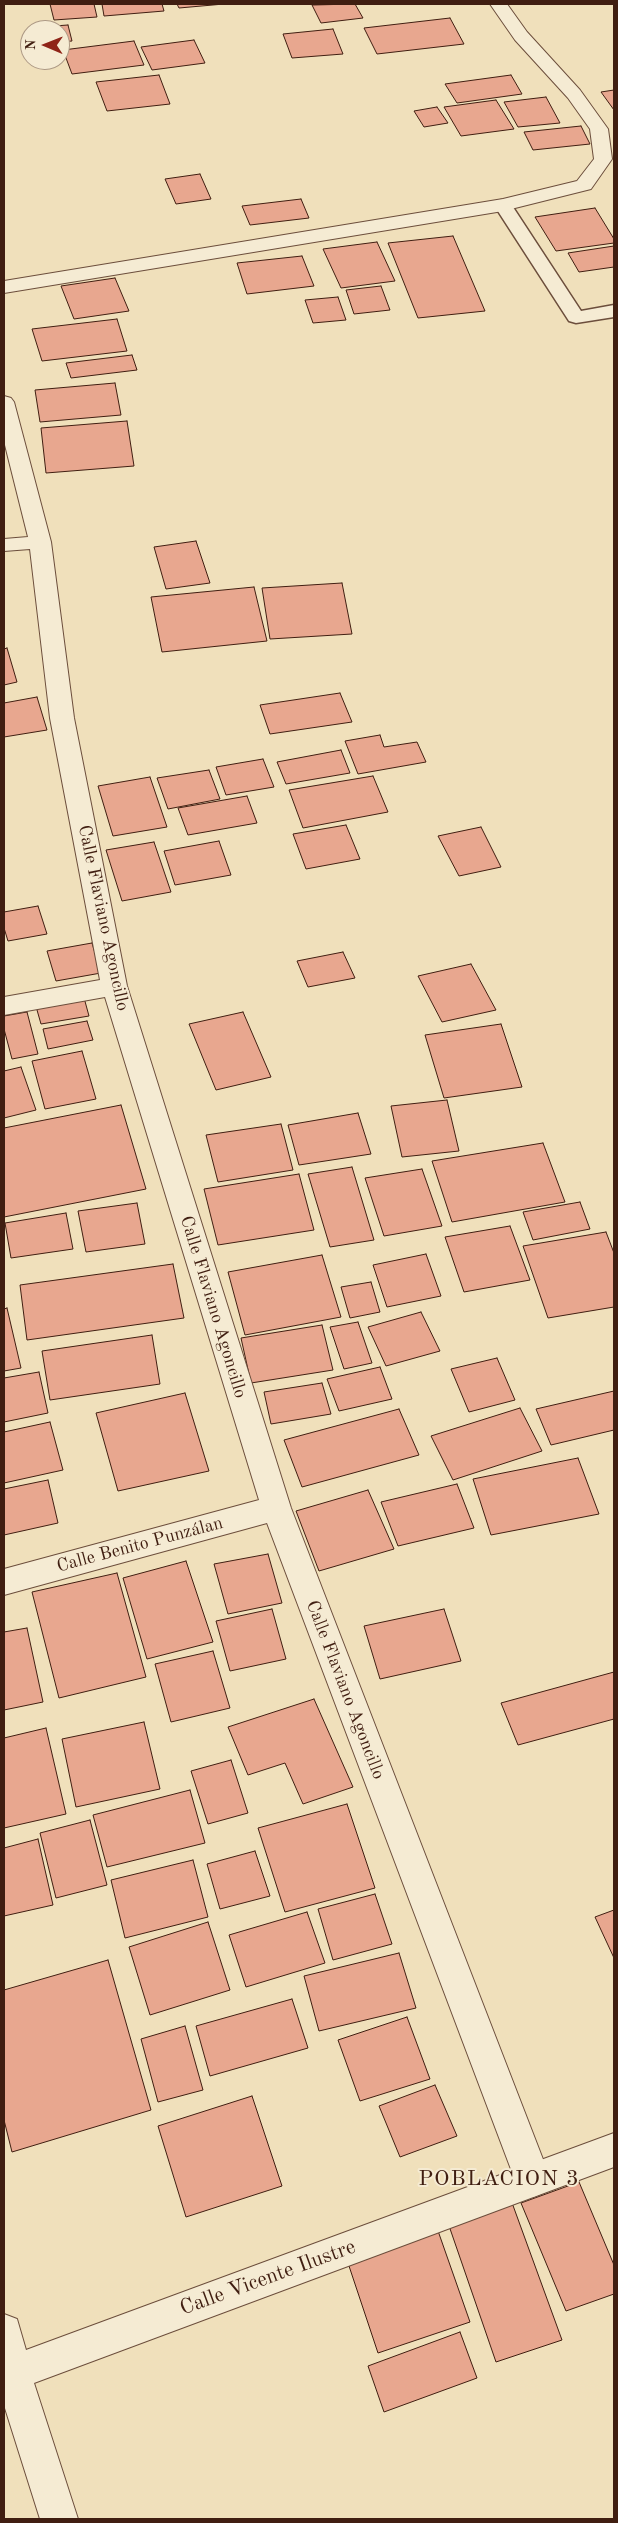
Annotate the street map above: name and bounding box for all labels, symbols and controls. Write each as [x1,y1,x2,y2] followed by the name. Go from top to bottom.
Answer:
[20,20,70,70] north arrow
[24,39,38,50] text: N
[73,823,133,1013] street label: Calle Flaviano Agoncillo
[175,1213,251,1401] street label: Calle Flaviano Agoncillo
[54,1512,226,1578] street label: Calle Benito Punzálan
[301,1598,389,1782] street label: Calle Flaviano Agoncillo
[417,2166,581,2192] district label: POBLACION 3
[177,2234,359,2322] street label: Calle Vicente Ilustre

